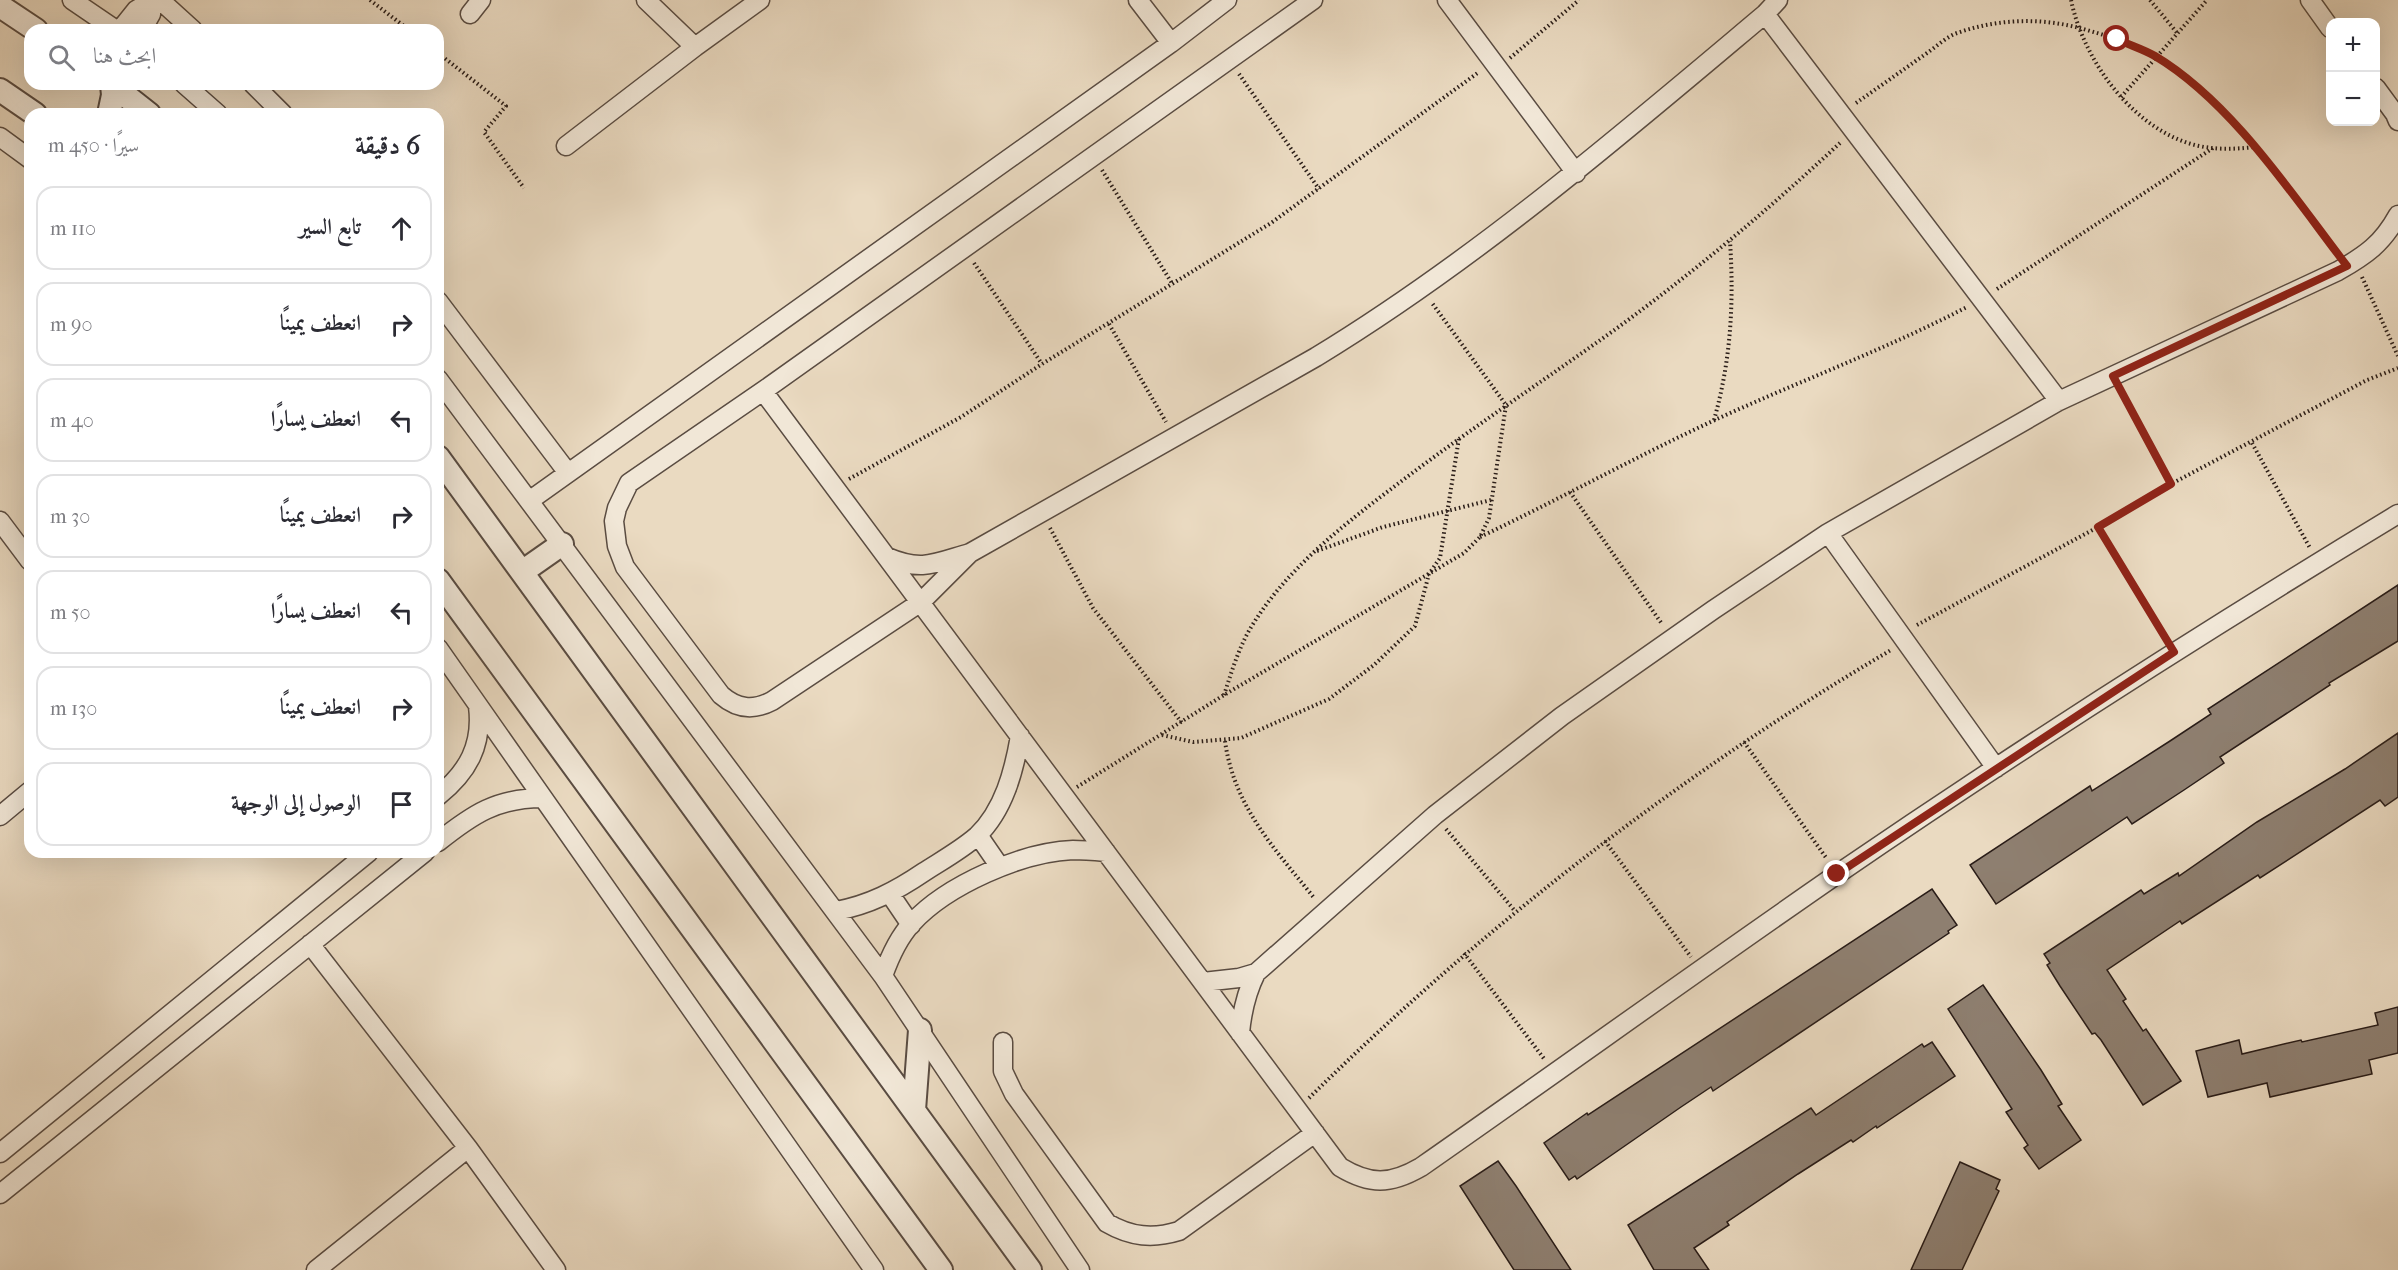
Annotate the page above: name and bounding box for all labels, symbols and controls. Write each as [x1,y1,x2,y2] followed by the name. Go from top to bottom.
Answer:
[2326,18,2380,126] map controls
[2326,18,2380,72] button: +
[24,24,444,90] search box
[2103,25,2129,51] route start
[45,41,78,74] icon: search
[93,43,156,69] text: ابحث هنا
[2326,72,2380,126] button: −
[355,130,420,161] text: 6 دقيقة
[48,134,139,157] text: سيرًا · 450 m
[385,212,418,245] icon: ahead
[299,214,361,240] text: تابع السير
[50,217,96,240] text: 110 m
[385,308,418,341] icon: right
[280,310,361,336] text: انعطف يمينًا
[50,313,92,336] text: 90 m
[385,404,418,437] icon: left
[271,406,361,432] text: انعطف يسارًا
[50,409,94,432] text: 40 m
[385,500,418,533] icon: right
[280,502,361,528] text: انعطف يمينًا
[50,505,90,528] text: 30 m
[385,596,418,629] icon: left
[271,598,361,624] text: انعطف يسارًا
[50,601,91,624] text: 50 m
[385,692,418,725] icon: right
[280,694,361,720] text: انعطف يمينًا
[50,697,97,720] text: 130 m
[385,788,418,821] icon: arrive
[231,790,361,816] text: الوصول إلى الوجهة
[1823,860,1849,886] route end

